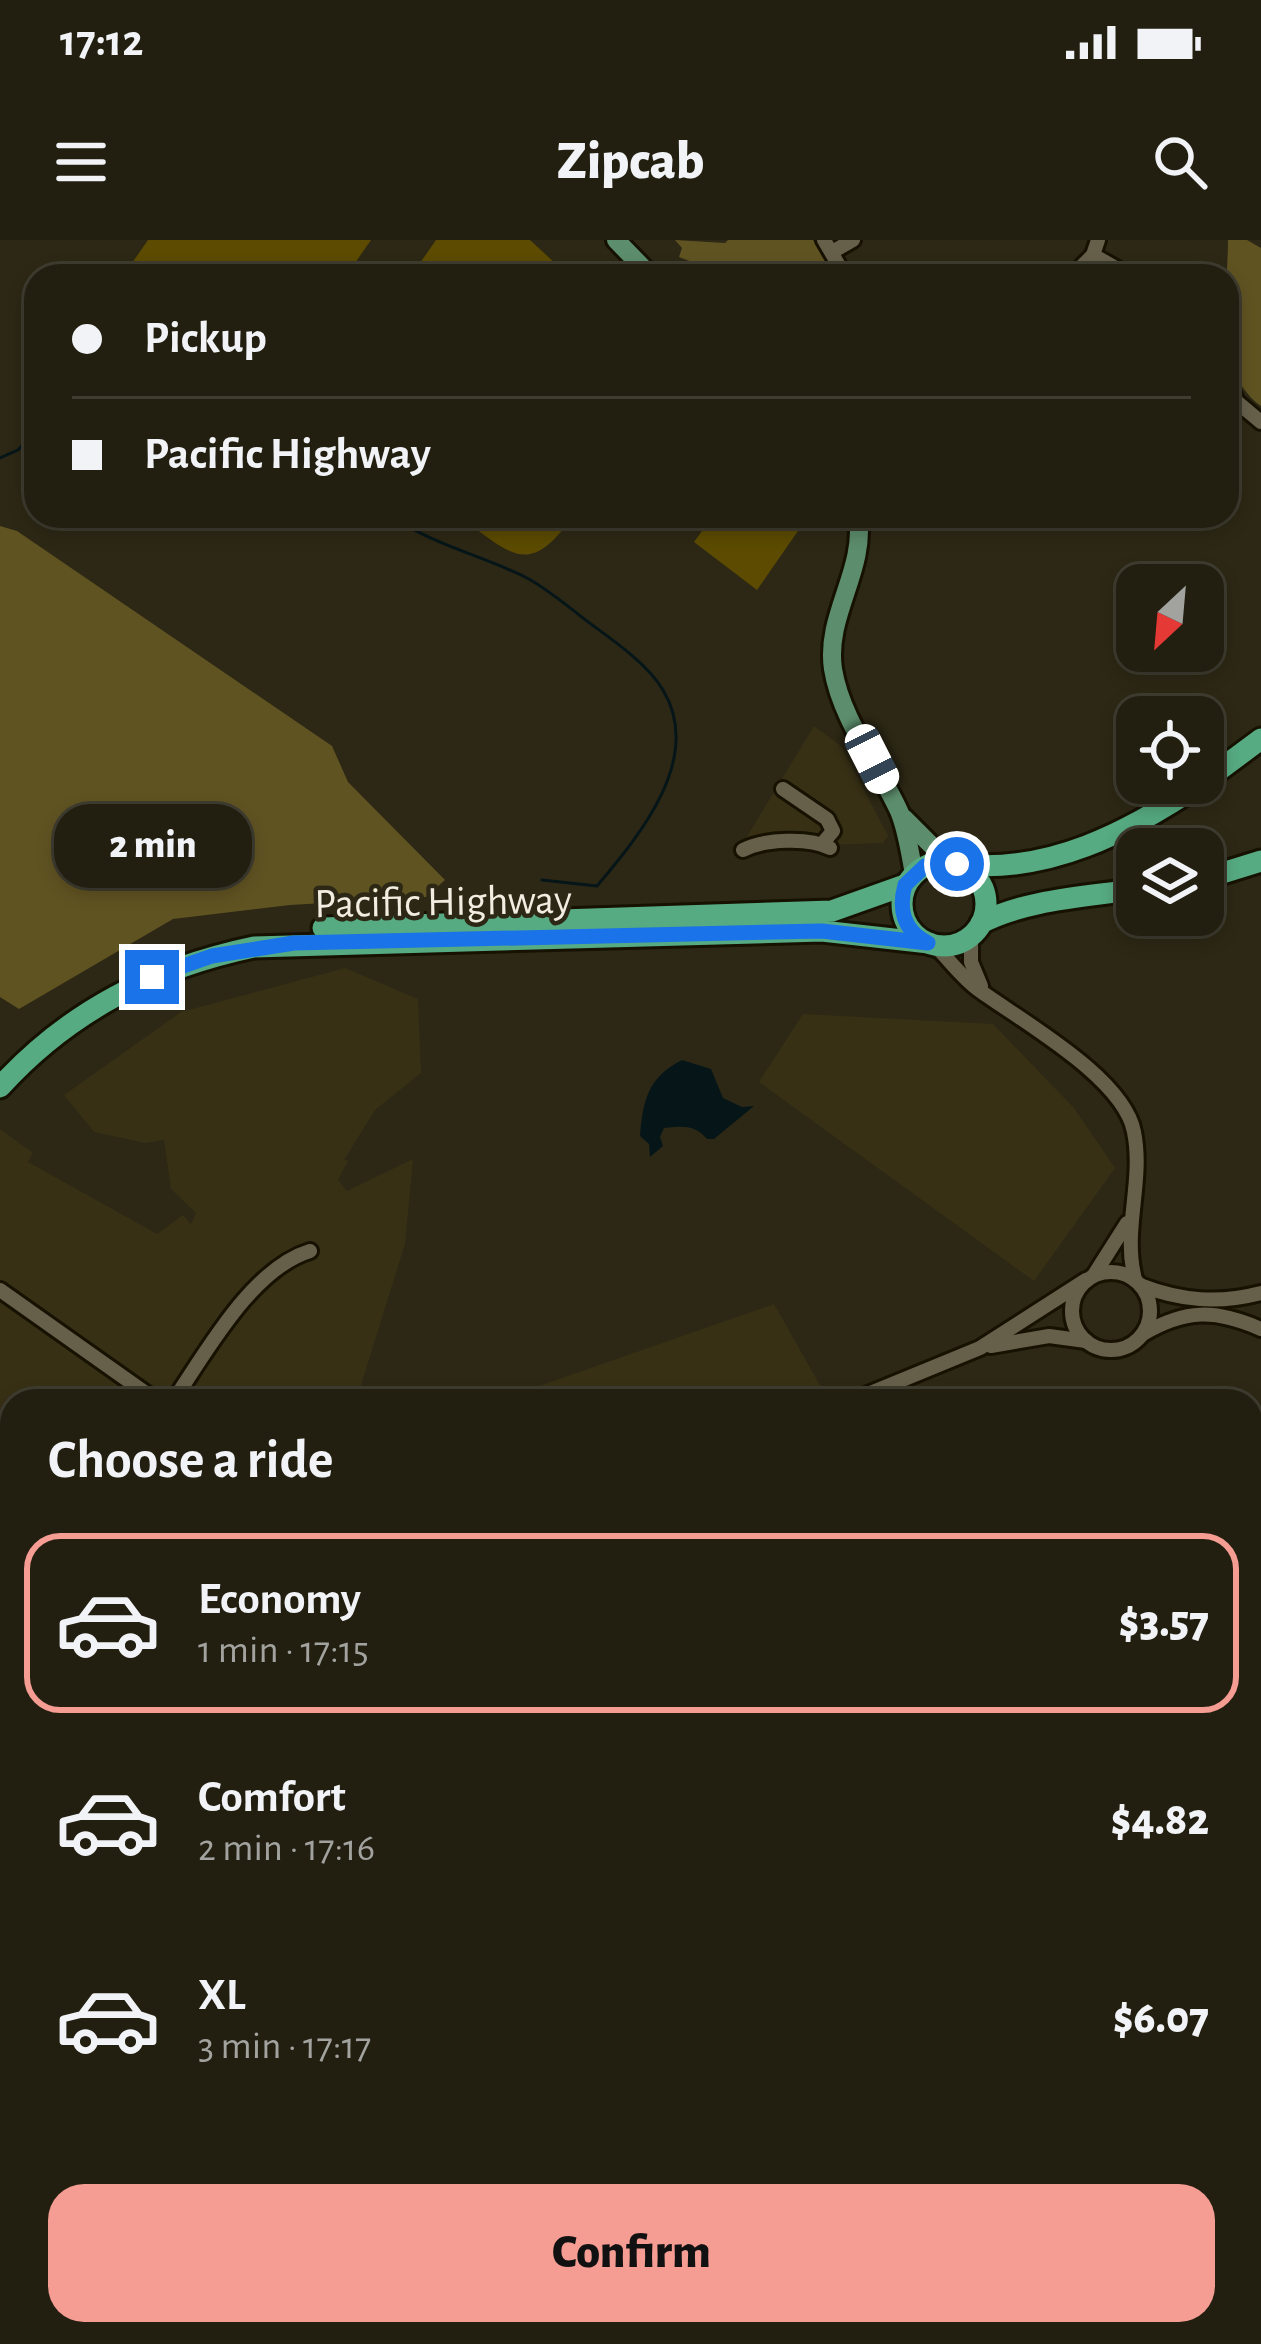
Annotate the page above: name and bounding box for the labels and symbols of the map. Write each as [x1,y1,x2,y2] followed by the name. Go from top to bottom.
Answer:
[1116,564,1224,672] north arrow
[840,719,904,799] car
[53,803,251,887] callout: 2 min
[930,837,984,891] route start
[314,879,572,925] street label: Pacific Highway
[125,950,179,1004] route end

